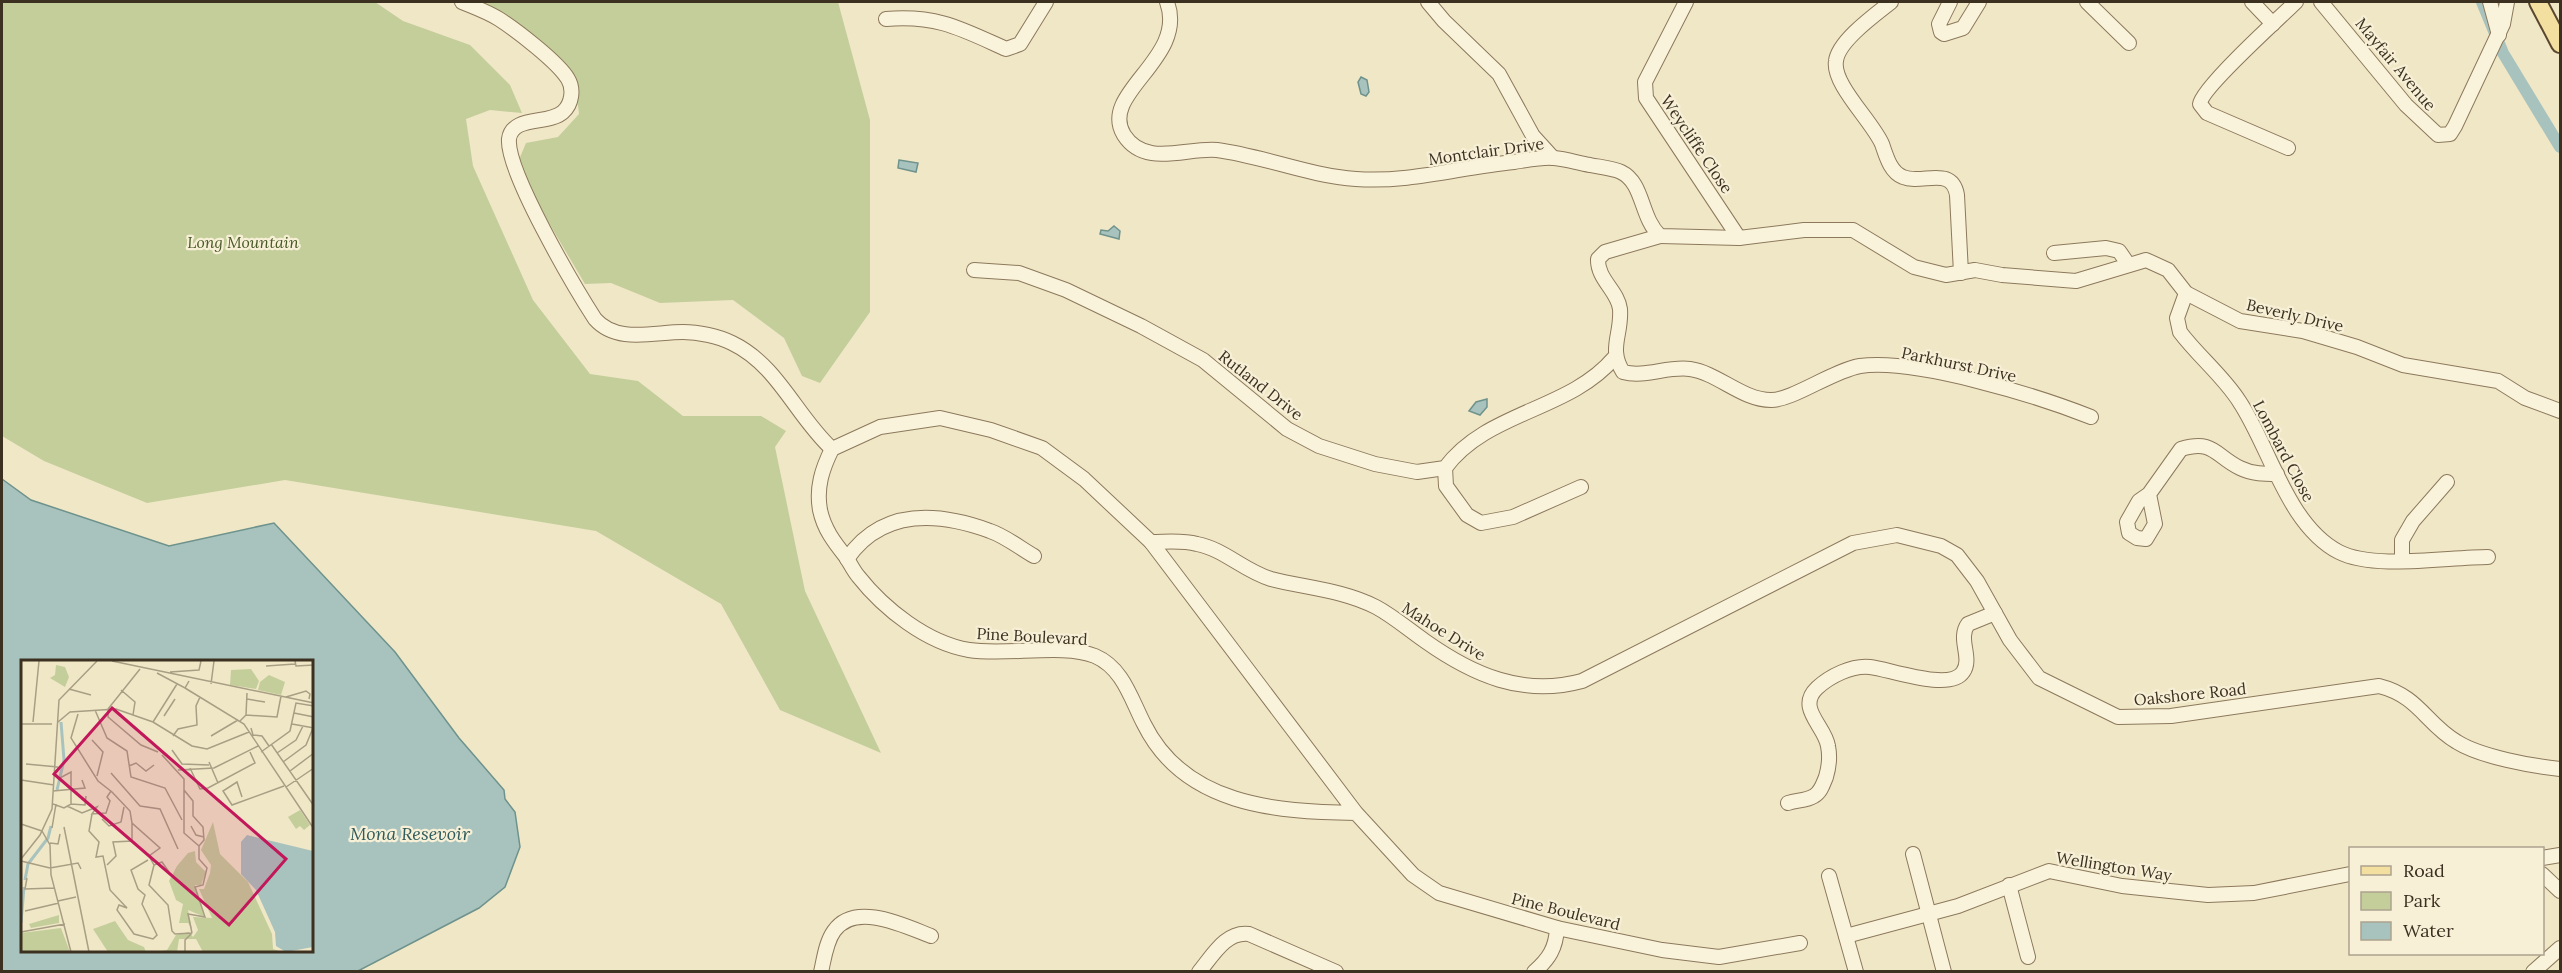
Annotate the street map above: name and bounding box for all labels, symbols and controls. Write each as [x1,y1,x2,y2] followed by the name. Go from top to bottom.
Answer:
[2351,14,2441,115] street label: Mayfair Avenue
[1657,91,1737,197] street label: Weycliffe Close
[1427,133,1545,169] street label: Montclair Drive
[187,232,299,252] park label: Long Mountain
[2245,294,2346,336] street label: Beverly Drive
[1900,342,2019,386] street label: Parkhurst Drive
[1215,346,1308,424] street label: Rutland Drive
[2249,397,2319,505] street label: Lombard Close
[1399,597,1490,665] street label: Mahoe Drive
[976,623,1088,649] street label: Pine Boulevard
[21,660,314,952] inset map
[2133,678,2248,710] street label: Oakshore Road
[350,822,471,845] water label: Mona Resevoir
[2055,847,2174,885] street label: Wellington Way
[2349,847,2544,955] legend
[2403,859,2445,882] text: Road
[1510,888,1623,934] street label: Pine Boulevard
[2403,889,2441,912] text: Park
[2403,919,2454,942] text: Water

